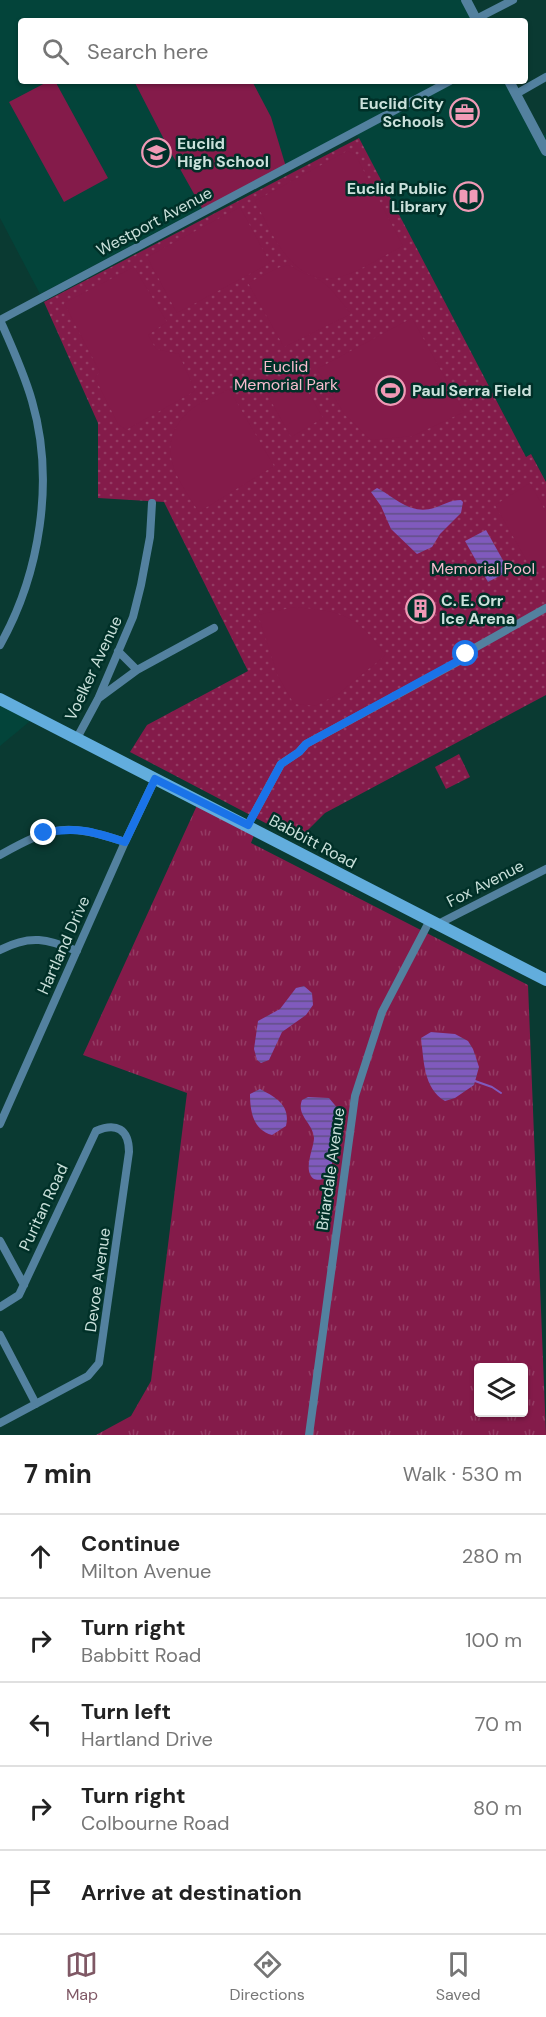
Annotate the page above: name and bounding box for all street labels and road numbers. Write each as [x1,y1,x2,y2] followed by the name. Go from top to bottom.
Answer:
[93,182,216,261] street label: Westport Avenue
[60,613,127,724] street label: Voelker Avenue
[265,810,360,873] street label: Babbitt Road
[443,855,527,912] street label: Fox Avenue
[32,893,94,998] street label: Hartland Drive
[311,1106,350,1232] street label: Briardale Avenue
[14,1160,73,1254] street label: Puritan Road
[80,1227,115,1334] street label: Devoe Avenue

